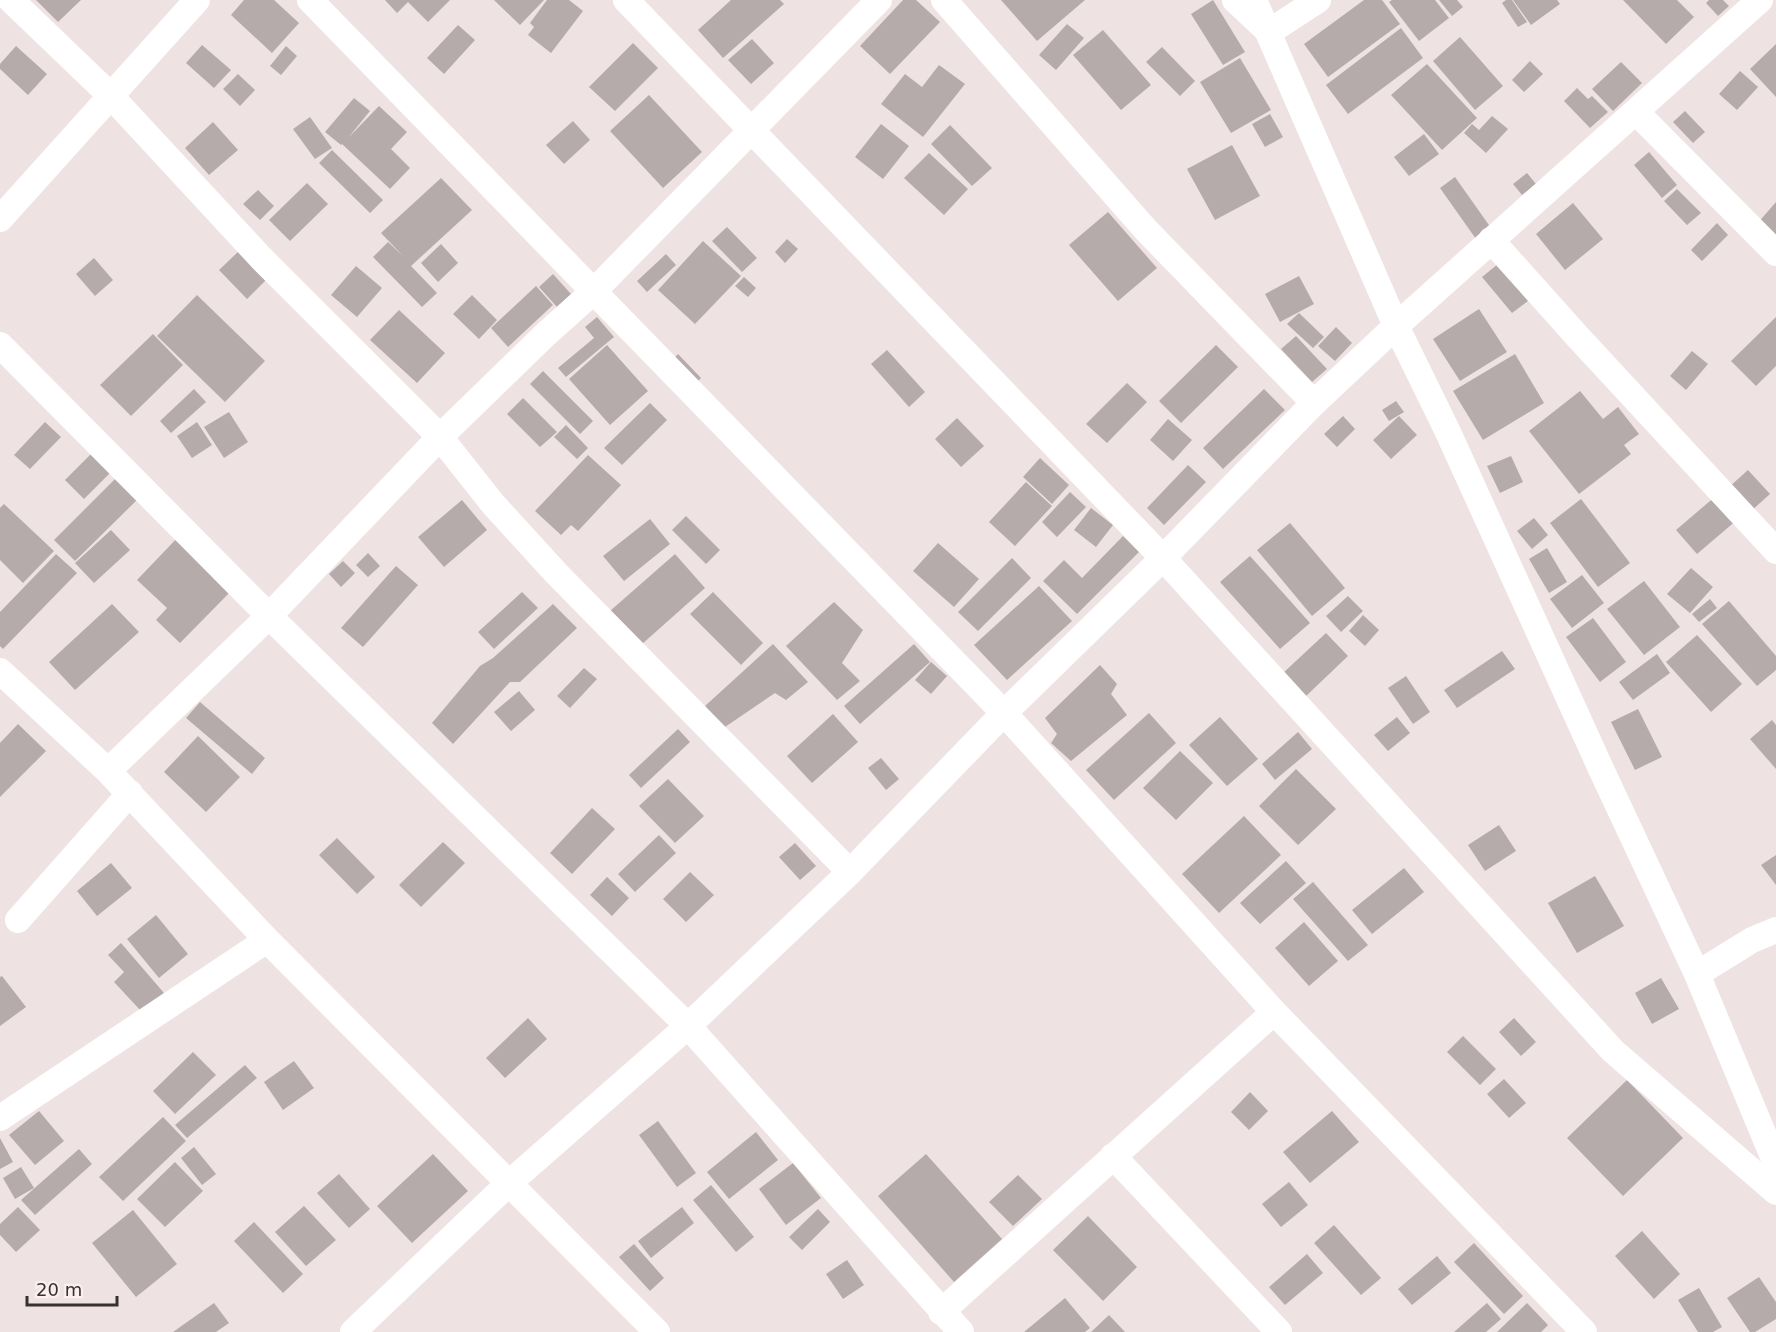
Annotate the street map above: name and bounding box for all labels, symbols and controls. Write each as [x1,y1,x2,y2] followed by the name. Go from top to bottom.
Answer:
[27,1269,117,1307] scale bar
[36,1279,82,1300] text: 20 m

